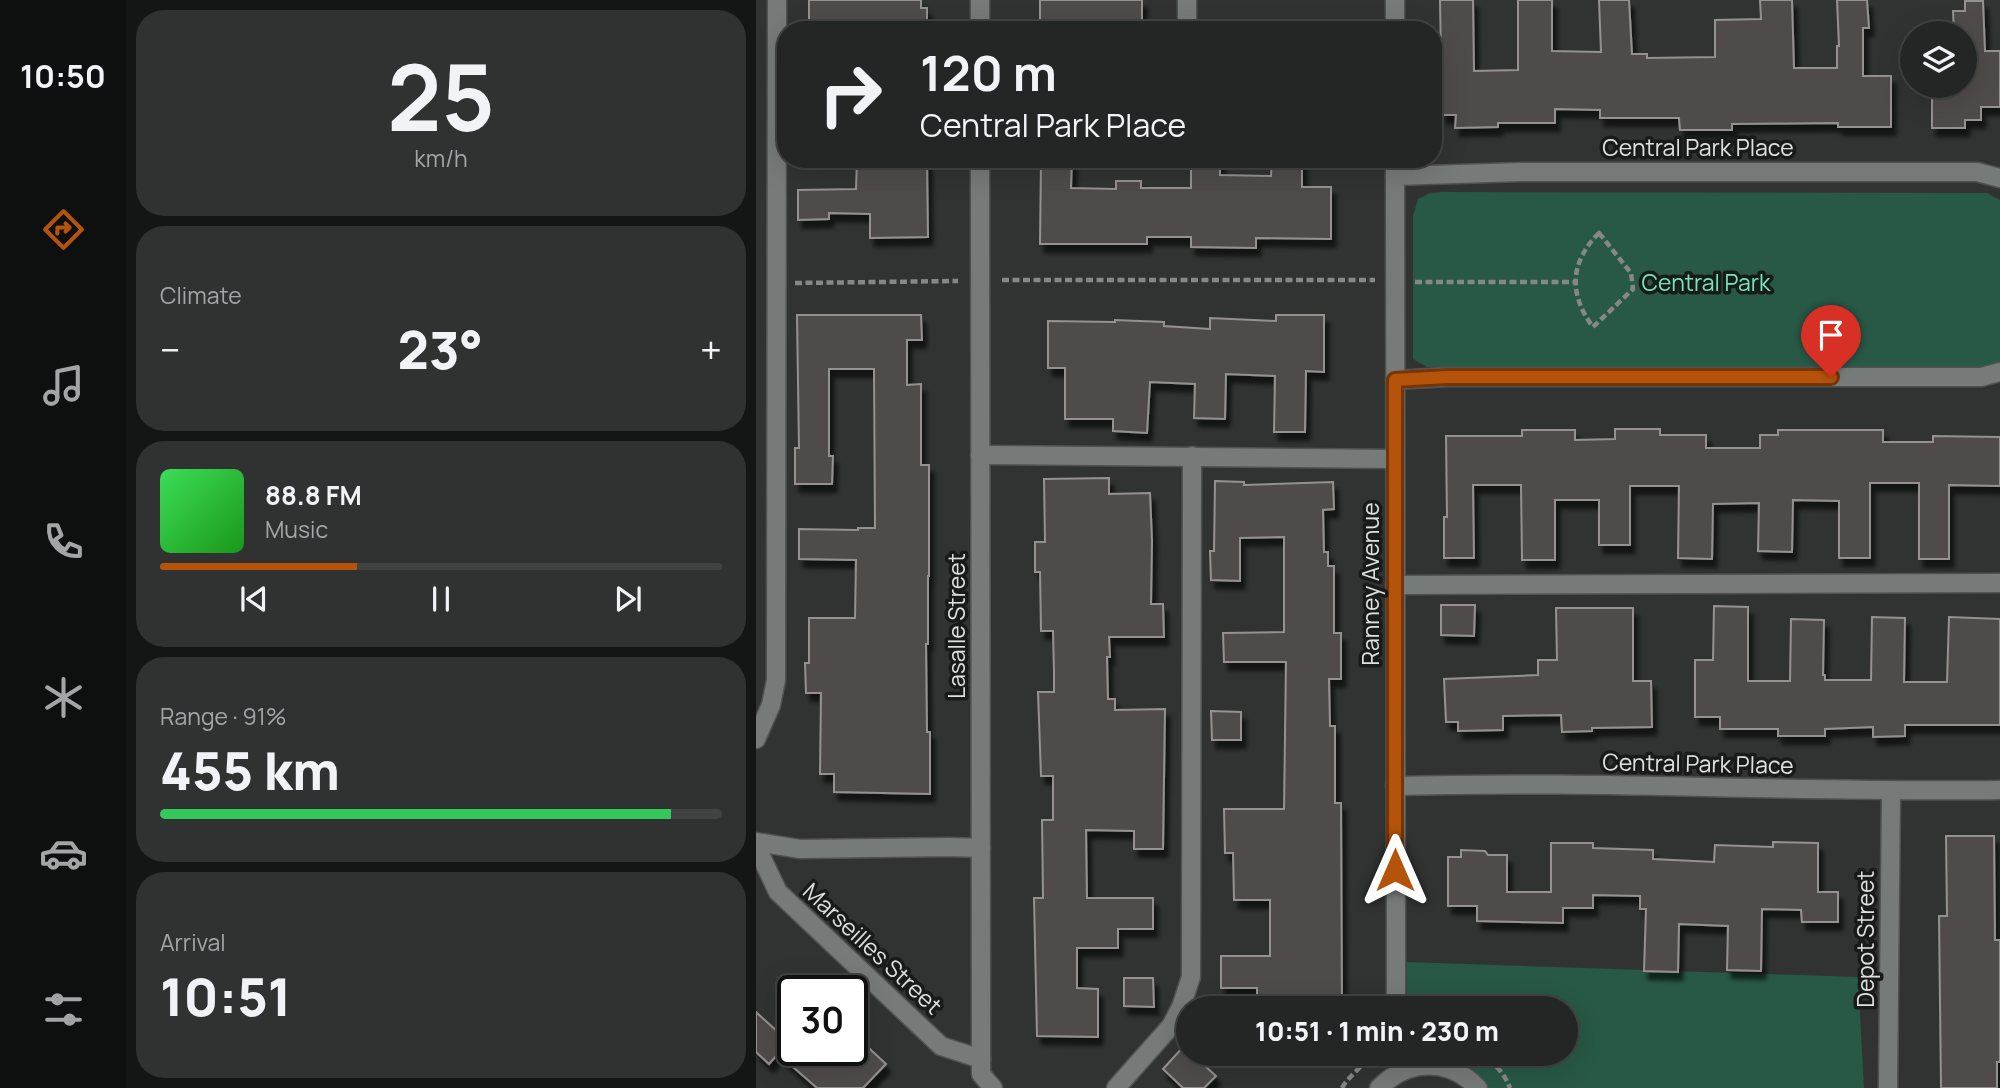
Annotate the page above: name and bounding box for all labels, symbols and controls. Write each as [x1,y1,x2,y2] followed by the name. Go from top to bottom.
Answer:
[1900,21,1977,98] map controls
[1900,21,1977,98] button: layers
[387,34,495,158] text: 25
[920,39,1057,106] text: 120 m
[805,49,896,140] icon: right
[20,54,106,98] text: 10:50
[920,103,1186,147] text: Central Park Place
[1602,131,1794,163] street label: Central Park Place
[414,142,468,174] text: km/h
[39,205,88,254] icon: directions
[1642,266,1771,298] park label: Central Park
[160,279,242,311] text: Climate
[1801,305,1861,377] pin
[398,314,483,385] text: 23°
[1812,316,1850,354] icon: arrive
[160,323,181,375] text: −
[700,323,722,375] text: +
[39,361,88,410] icon: music
[265,477,362,513] text: 88.8 FM
[1354,502,1386,666] street label: Ranney Avenue
[265,513,328,545] text: Music
[39,517,88,566] icon: phone
[940,553,972,699] street label: Lasalle Street
[235,580,273,618] icon: previous
[422,580,460,618] icon: pause
[609,580,647,618] icon: next
[39,673,88,722] icon: climate
[160,700,286,732] text: Range · 91%
[160,735,340,806] text: 455 km
[1602,745,1794,781] street label: Central Park Place
[39,829,88,878] icon: car
[1358,833,1432,907] position arrow
[1849,870,1881,1008] street label: Depot Street
[797,875,949,1021] street label: Marseilles Street
[160,926,226,958] text: Arrival
[160,961,291,1032] text: 10:51
[777,975,868,1066] speed limit sign: 30
[39,985,88,1034] icon: filters
[1255,1013,1499,1049] text: 10:51 · 1 min · 230 m

